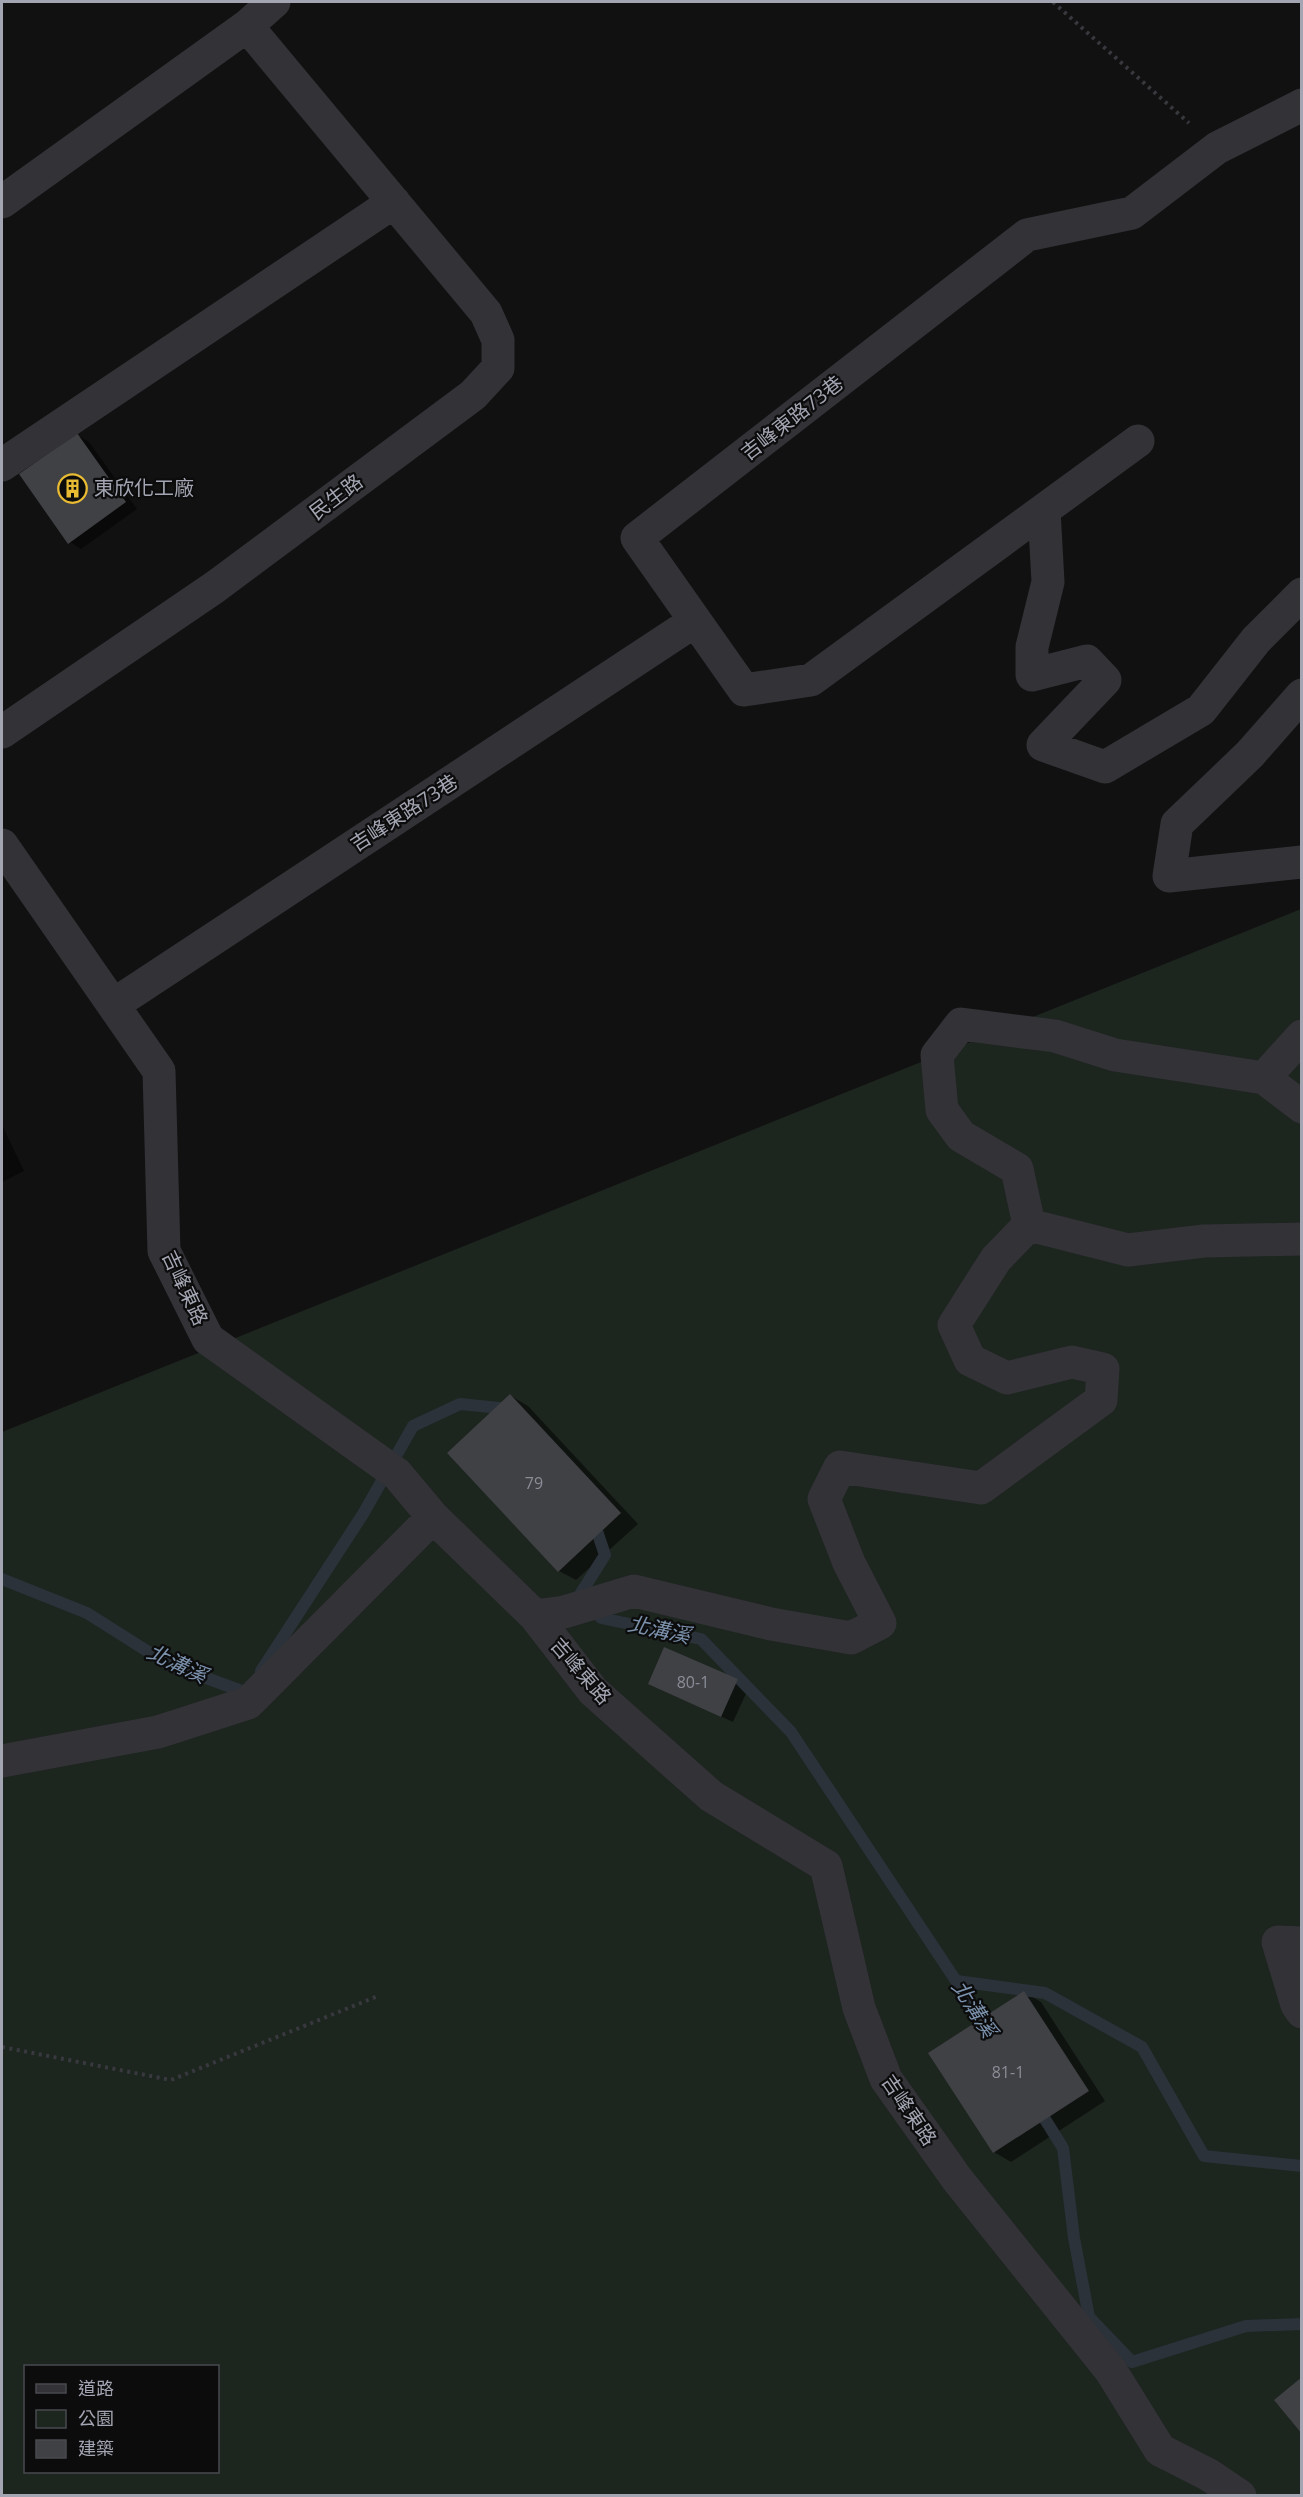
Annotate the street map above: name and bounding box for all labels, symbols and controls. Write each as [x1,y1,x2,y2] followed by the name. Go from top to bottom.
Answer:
[735,369,848,466] street label: 吉峰東路73巷
[304,468,368,525] street label: 民生路
[57,472,89,504] building icon: 東欣化工廠
[94,474,194,501] place label: 東欣化工廠
[345,768,463,857] street label: 吉峰東路73巷
[156,1246,215,1330] street label: 吉峰東路
[525,1472,543,1494] house number: 79
[625,1609,696,1650] water label: 北溝溪
[545,1632,618,1710] street label: 吉峰東路
[143,1637,215,1690] water label: 北溝溪
[677,1671,709,1693] house number: 80-1
[946,1974,1005,2045] water label: 北溝溪
[992,2061,1024,2083] house number: 81-1
[876,2069,943,2150] street label: 吉峰東路
[24,2365,219,2473] legend
[78,2376,114,2400] text: 道路
[78,2406,114,2430] text: 公園
[78,2436,114,2460] text: 建築

